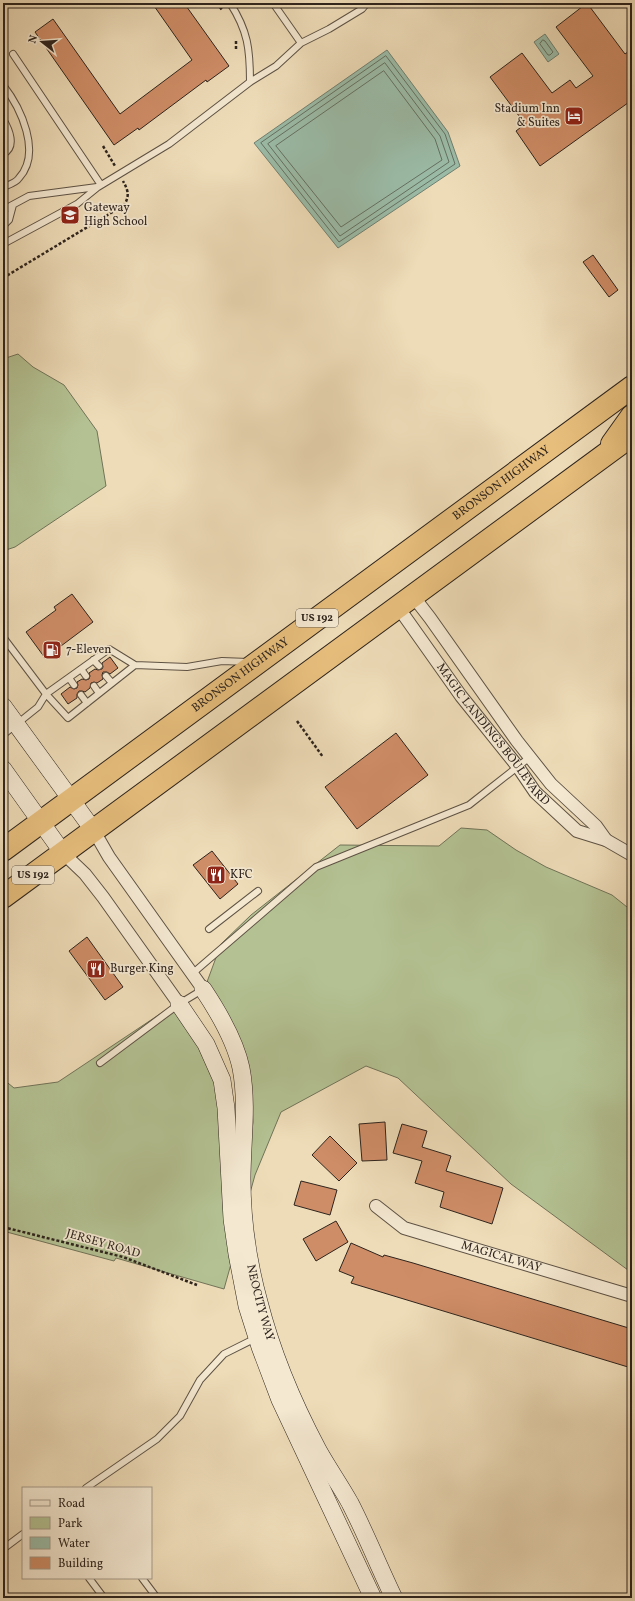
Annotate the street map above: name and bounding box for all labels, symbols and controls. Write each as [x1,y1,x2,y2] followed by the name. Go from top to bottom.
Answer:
[22,22,62,62] north arrow
[26,33,42,46] text: N
[494,101,560,131] place label: Stadium Inn & Suites
[563,105,585,127] hotel icon: Stadium Inn & Suites
[84,200,148,230] place label: Gateway High School
[59,204,81,226] school or university icon: Gateway High School
[450,442,554,524] street label: BRONSON HIGHWAY
[296,609,338,627] road number: US 192
[189,634,293,716] street label: BRONSON HIGHWAY
[41,639,63,661] fuel station icon: 7-Eleven
[66,642,111,658] place label: 7-Eleven
[432,660,553,810] street label: MAGIC LANDINGS BOULEVARD
[205,864,227,886] restaurant icon: KFC
[12,866,54,884] road number: US 192
[230,867,253,883] place label: KFC
[85,958,107,980] restaurant icon: Burger King
[110,961,174,977] place label: Burger King
[64,1226,142,1262] street label: JERSEY ROAD
[459,1237,544,1277] street label: MAGICAL WAY
[242,1263,278,1344] street label: NEOCITY WAY
[22,1487,152,1579] legend
[58,1496,85,1512] text: Road
[58,1516,83,1532] text: Park
[58,1536,90,1552] text: Water
[58,1556,103,1572] text: Building

